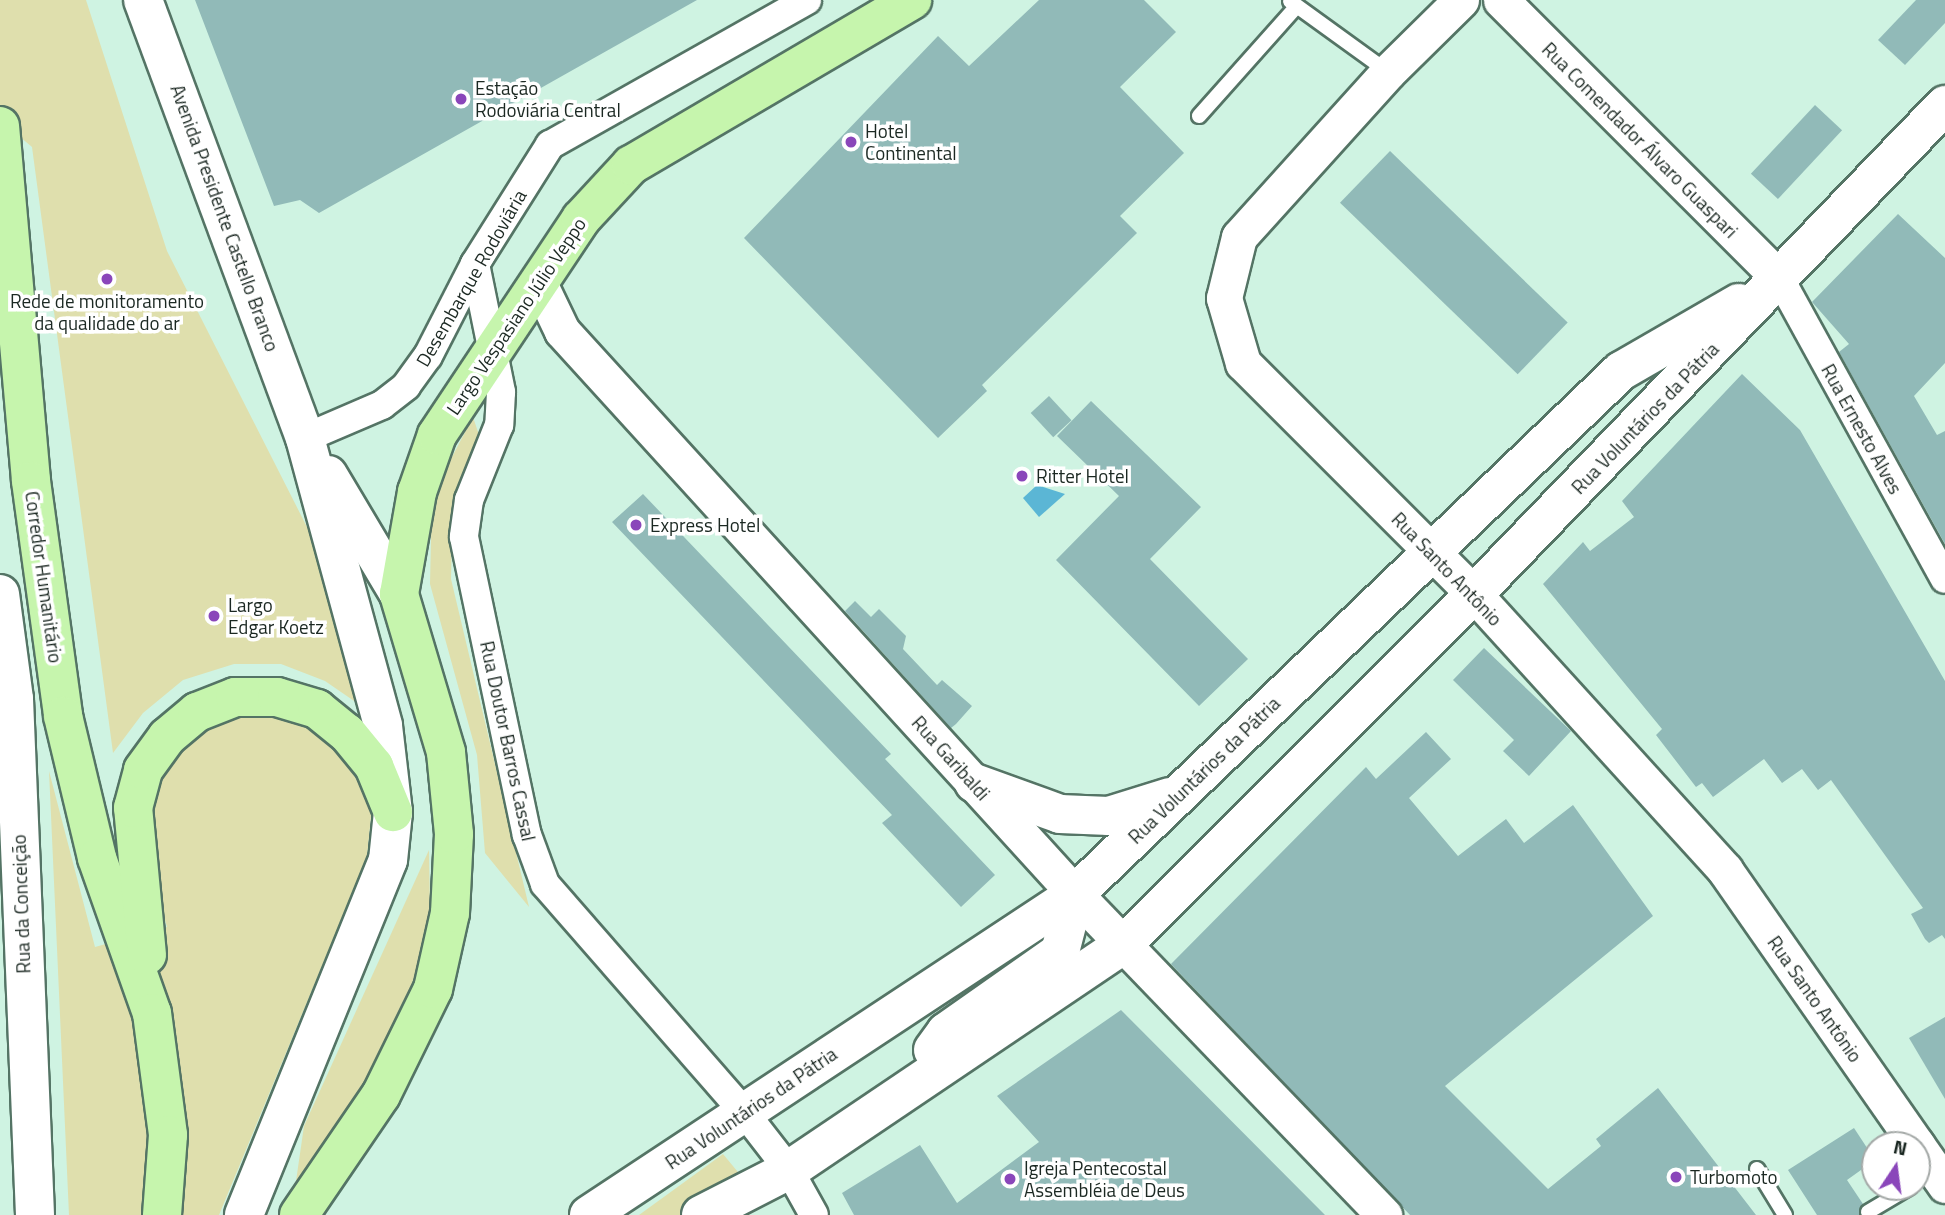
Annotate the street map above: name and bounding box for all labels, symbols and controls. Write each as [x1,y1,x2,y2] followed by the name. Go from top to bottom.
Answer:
[1538,38,1742,242] street label: Rua Comendador Álvaro Guaspari
[475,77,621,121] place label: Estação Rodoviária Central
[166,81,284,355] street label: Avenida Presidente Castello Branco
[453,91,469,107] marker: Estação Rodoviária Central
[865,120,957,164] place label: Hotel Continental
[843,134,859,150] marker: Hotel Continental
[411,186,531,370] street label: Desembarque Rodoviária
[441,213,591,419] street label: Largo Vespasiano Júlio Veppo
[99,271,115,287] marker: Rede de monitoramento da qualidade do ar
[10,290,204,334] place label: Rede de monitoramento da qualidade do ar
[1567,337,1723,499] street label: Rua Voluntários da Pátria
[1817,360,1907,498] street label: Rua Ernesto Alves
[1036,465,1129,487] place label: Ritter Hotel
[1014,468,1030,484] marker: Ritter Hotel
[21,490,67,664] street label: Corredor Humanitário
[1387,508,1507,630] street label: Rua Santo Antônio
[650,514,760,536] place label: Express Hotel
[628,517,644,533] marker: Express Hotel
[228,594,324,638] place label: Largo Edgar Koetz
[206,608,222,624] marker: Largo Edgar Koetz
[476,639,540,843] street label: Rua Doutor Barros Cassal
[1123,692,1285,848] street label: Rua Voluntários da Pátria
[907,711,995,805] street label: Rua Garibaldi
[7,834,35,974] street label: Rua da Conceição
[1763,931,1867,1067] street label: Rua Santo Antônio
[661,1042,841,1174] street label: Rua Voluntários da Pátria
[1861,1131,1931,1201] north arrow
[1891,1131,1910,1163] text: N
[1024,1157,1185,1201] place label: Igreja Pentecostal Assembléia de Deus
[1690,1166,1778,1188] place label: Turbomoto
[1668,1169,1684,1185] marker: Turbomoto
[1002,1171,1018,1187] marker: Igreja Pentecostal Assembléia de Deus

